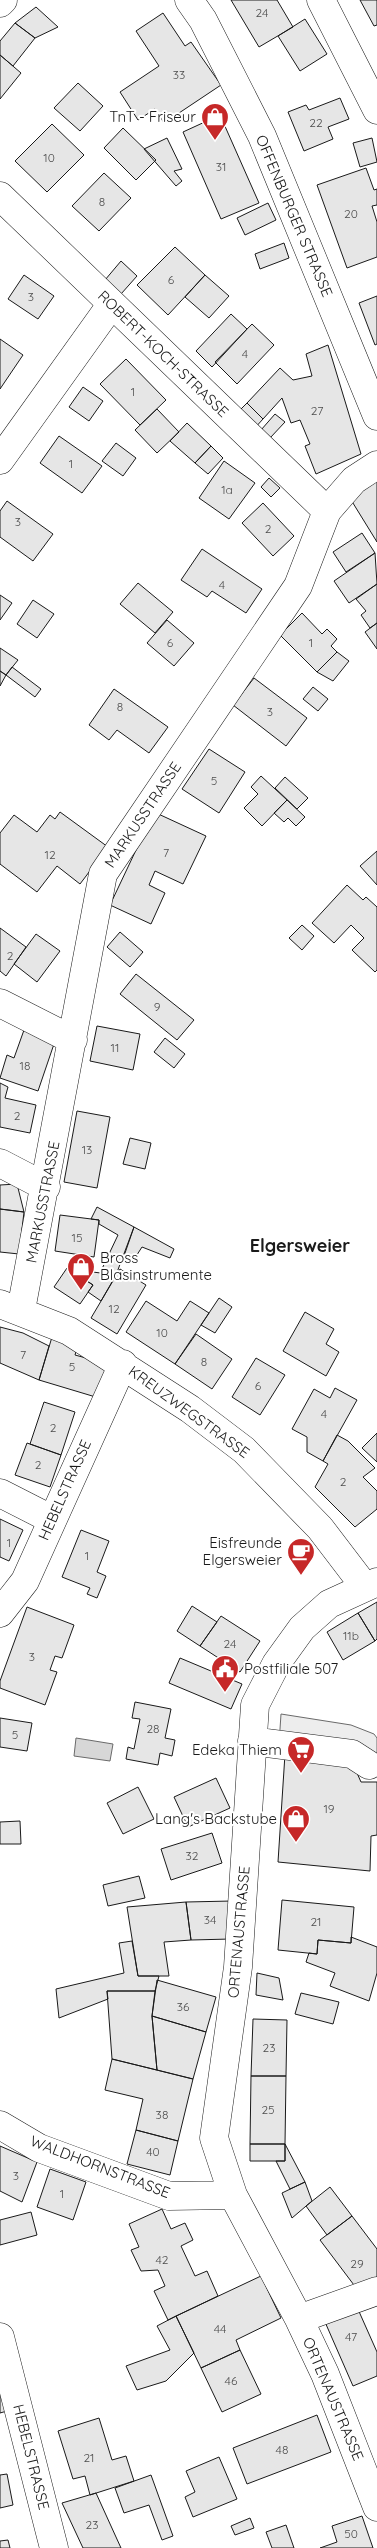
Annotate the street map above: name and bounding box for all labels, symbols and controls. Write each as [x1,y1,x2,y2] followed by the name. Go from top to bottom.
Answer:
[256,5,268,20] house number: 24
[173,67,185,82] house number: 33
[200,102,230,141] shop icon: TnT - Friseur
[109,107,196,126] place label: TnT - Friseur
[309,115,323,130] house number: 22
[252,132,337,300] street label: OFFENBURGER STRASSE
[43,150,55,165] house number: 10
[216,159,226,174] house number: 31
[99,194,105,209] house number: 8
[344,206,358,221] house number: 20
[168,272,175,287] house number: 6
[94,286,233,421] street label: ROBERT-KOCH-STRASSE
[28,289,34,304] house number: 3
[242,346,248,361] house number: 4
[131,384,135,399] house number: 1
[311,403,323,418] house number: 27
[69,456,73,471] house number: 1
[221,482,233,497] house number: 1a
[15,514,21,529] house number: 3
[265,521,272,536] house number: 2
[219,577,225,592] house number: 4
[167,635,174,650] house number: 6
[309,635,313,650] house number: 1
[117,699,123,714] house number: 8
[267,704,273,719] house number: 3
[100,758,185,871] street label: MARKUSSTRASSE
[211,773,217,788] house number: 5
[163,845,169,860] house number: 7
[44,847,56,862] house number: 12
[7,948,14,963] house number: 2
[154,999,161,1014] house number: 9
[111,1040,119,1055] house number: 11
[20,1058,30,1073] house number: 18
[14,1108,21,1123] house number: 2
[21,1139,64,1264] street label: MARKUSSTRASSE
[82,1142,92,1157] house number: 13
[72,1230,82,1245] house number: 15
[250,1234,350,1257] district label: Elgersweier
[100,1248,212,1284] place label: Bross Blasinstrumente
[66,1252,96,1291] shop icon: Bross Blasinstrumente
[108,1301,120,1316] house number: 12
[156,1325,168,1340] house number: 10
[20,1347,26,1362] house number: 7
[201,1354,207,1369] house number: 8
[69,1359,75,1374] house number: 5
[125,1361,254,1462] street label: KREUZWEGSTRASSE
[255,1378,262,1393] house number: 6
[321,1406,327,1421] house number: 4
[50,1420,57,1435] house number: 2
[34,1437,95,1543] street label: HEBELSTRASSE
[35,1457,42,1472] house number: 2
[340,1474,347,1489] house number: 2
[203,1533,282,1569] place label: Eisfreunde Elgersweier
[7,1535,11,1550] house number: 1
[286,1537,316,1576] cafe icon: Eisfreunde Elgersweier
[85,1548,89,1563] house number: 1
[343,1628,359,1643] house number: 11b
[224,1636,236,1651] house number: 24
[29,1649,35,1664] house number: 3
[210,1654,240,1693] public building icon: Postfiliale 507
[244,1659,338,1678] place label: Postfiliale 507
[146,1721,160,1736] house number: 28
[12,1727,18,1742] house number: 5
[286,1735,316,1774] supermarket icon: Edeka Thiem
[192,1740,282,1759] place label: Edeka Thiem
[323,1801,335,1816] house number: 19
[281,1804,311,1843] shop icon: Lang's Backstube
[155,1809,277,1828] place label: Lang's Backstube
[186,1848,199,1863] house number: 32
[223,1865,254,1999] street label: ORTENAUSTRASSE
[204,1912,216,1927] house number: 34
[310,1914,322,1929] house number: 21
[177,1999,190,2014] house number: 36
[263,2040,275,2055] house number: 23
[261,2102,275,2117] house number: 25
[156,2107,168,2122] house number: 38
[27,2131,173,2202] street label: WALDHORNSTRASSE
[146,2144,160,2159] house number: 40
[13,2168,19,2183] house number: 3
[60,2186,64,2201] house number: 1
[156,2252,169,2267] house number: 42
[350,2256,364,2271] house number: 29
[214,2321,226,2336] house number: 44
[345,2329,357,2344] house number: 47
[299,2334,368,2464] street label: ORTENAUSTRASSE
[225,2373,238,2388] house number: 46
[9,2402,54,2512] street label: HEBELSTRASSE
[276,2442,288,2457] house number: 48
[83,2450,95,2465] house number: 21
[86,2517,98,2532] house number: 23
[344,2526,358,2541] house number: 50

